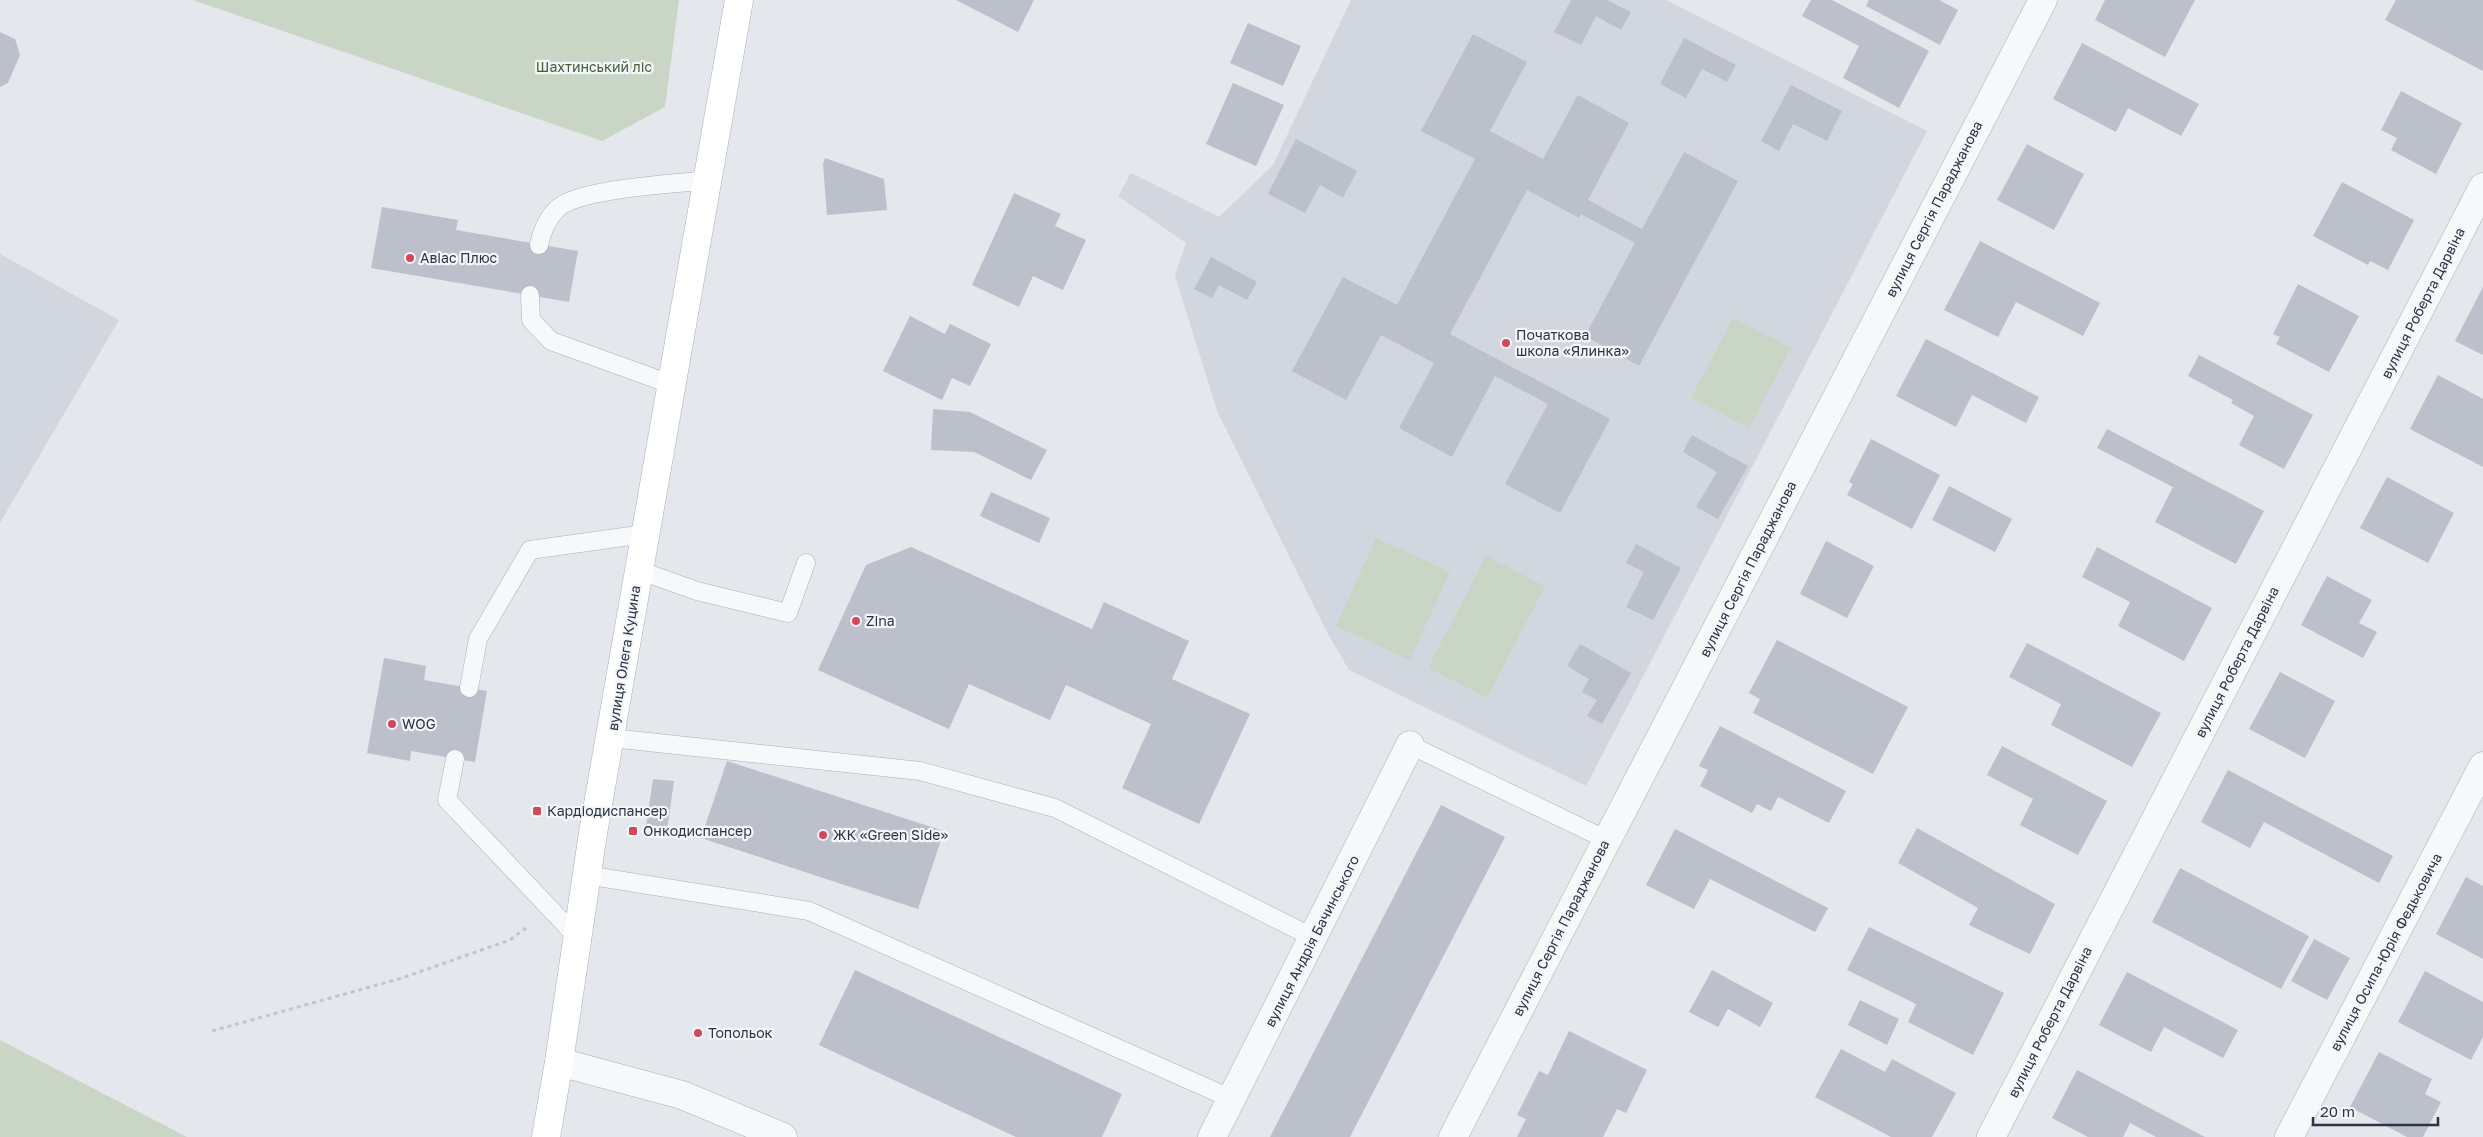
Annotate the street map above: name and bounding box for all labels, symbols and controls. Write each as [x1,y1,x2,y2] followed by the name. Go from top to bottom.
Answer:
[536,58,653,75] park label: Шахтинський ліс
[1882,118,1985,300] street label: вулиця Сергія Параджанова
[2377,224,2468,381] street label: вулиця Роберта Дарвіна
[420,249,498,266] place label: Авіас Плюс
[404,252,416,264] marker: Авіас Плюс
[1516,326,1629,359] place label: Початкова школа «Ялинка»
[1500,337,1512,349] marker: Початкова школа «Ялинка»
[1696,478,1799,660] street label: вулиця Сергія Параджанова
[2191,583,2282,740] street label: вулиця Роберта Дарвіна
[604,584,643,732] street label: вулиця Олега Куцина
[866,612,895,629] place label: Zina
[850,615,862,627] marker: Zina
[402,715,436,732] place label: WOG
[386,718,398,730] marker: WOG
[547,802,667,819] place label: Кардіодиспансер
[531,805,543,817] marker: Кардіодиспансер
[643,822,752,839] place label: Онкодиспансер
[627,825,639,837] marker: Онкодиспансер
[833,826,948,843] place label: ЖК «Green Side»
[817,829,829,841] marker: ЖК «Green Side»
[1509,837,1612,1019] street label: вулиця Сергія Параджанова
[2326,850,2445,1054] street label: вулиця Осипа-Юрія Федьковича
[1261,852,1362,1029] street label: вулиця Андрія Бачинського
[2004,943,2095,1100] street label: вулиця Роберта Дарвіна
[708,1024,773,1041] place label: Топольок
[692,1027,704,1039] marker: Топольок
[2313,1094,2438,1126] scale bar
[2320,1102,2355,1120] text: 20 m

